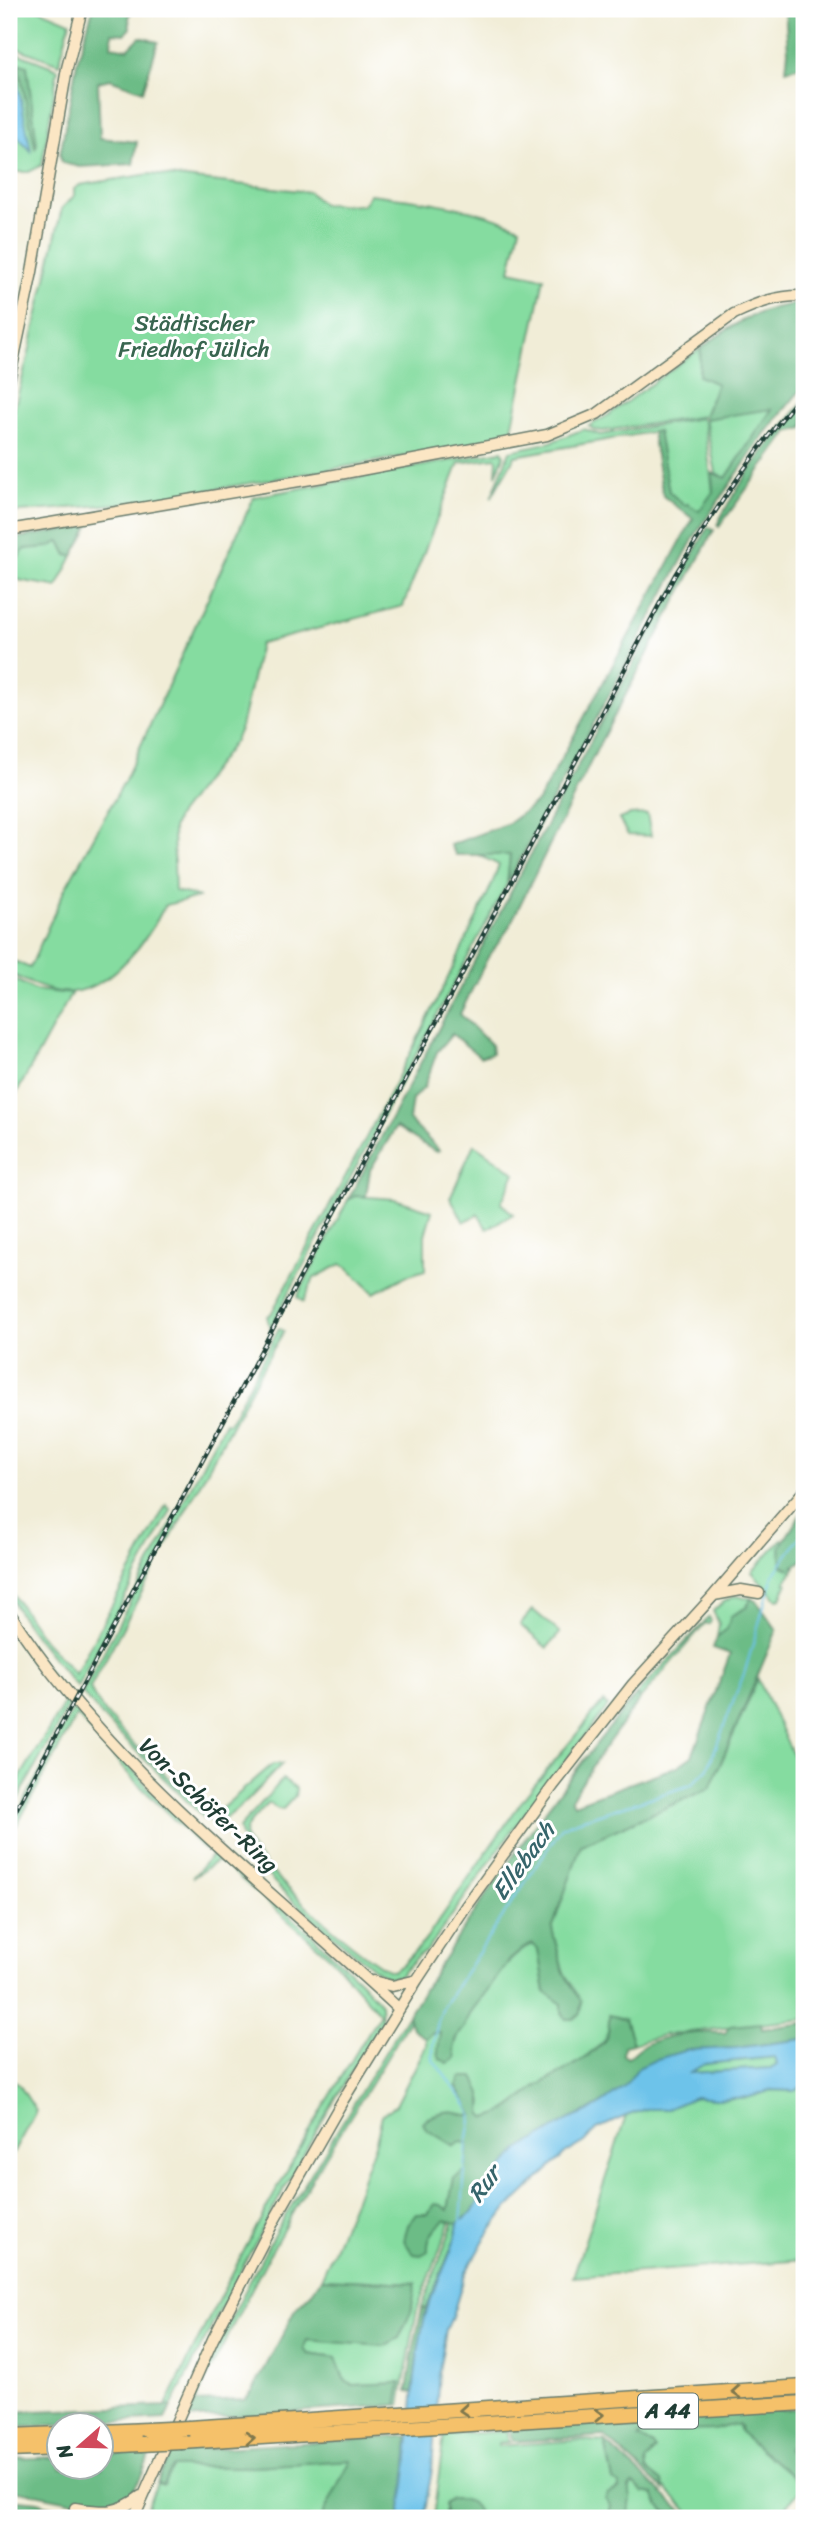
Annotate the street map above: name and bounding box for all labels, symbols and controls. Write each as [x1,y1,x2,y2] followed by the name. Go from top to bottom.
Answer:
[118,303,270,370] park label: Städtischer Friedhof Jülich
[129,1727,289,1884] street label: Von-Schöfer-Ring
[480,1811,567,1909] water label: Ellebach
[456,2153,514,2211] water label: Rur
[730,2384,741,2399] one-way arrow
[638,2394,698,2428] road number: A 44
[459,2402,470,2417] one-way arrow
[594,2408,605,2423] one-way arrow
[46,2412,116,2482] north arrow
[245,2430,256,2445] one-way arrow
[46,2439,83,2464] text: N

